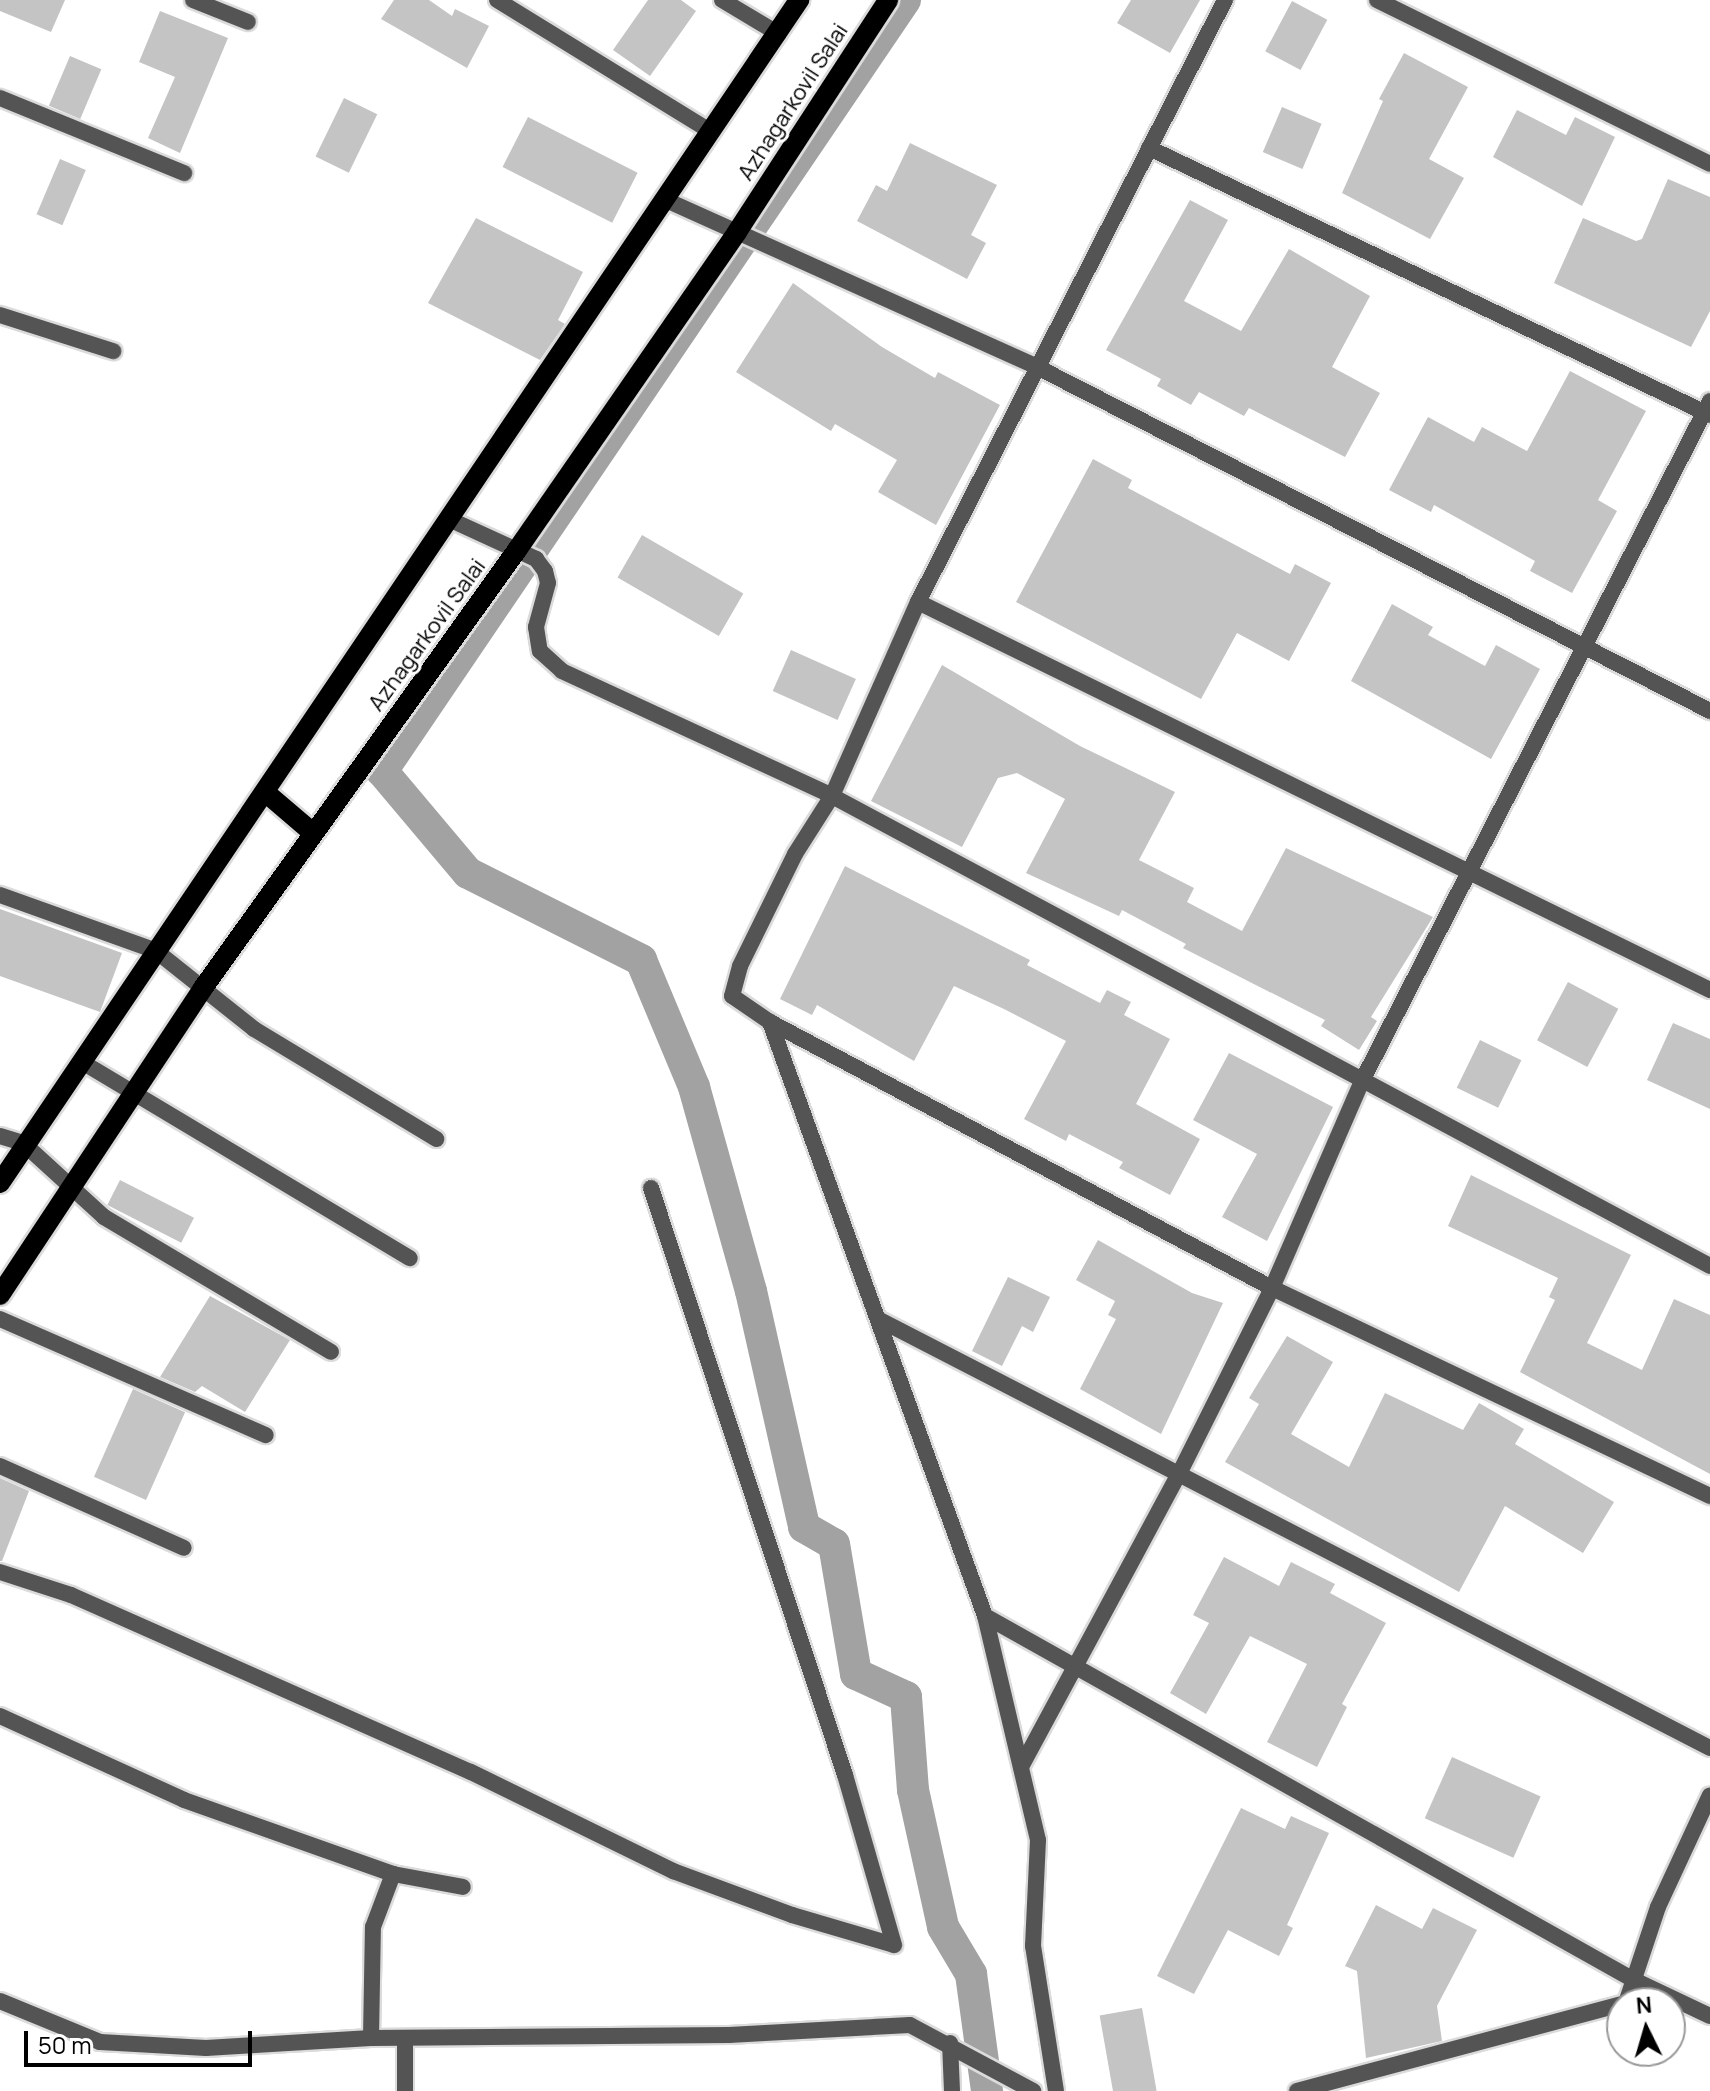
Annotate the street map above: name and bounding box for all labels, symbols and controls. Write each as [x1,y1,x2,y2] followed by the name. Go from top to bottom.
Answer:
[733,19,853,185] street label: Azhagarkovil Salai
[363,554,491,716] street label: Azhagarkovil Salai
[1606,1987,1686,2067] north arrow
[1635,1989,1653,2021] text: N
[28,2015,256,2065] scale bar
[38,2028,92,2061] text: 50 m

